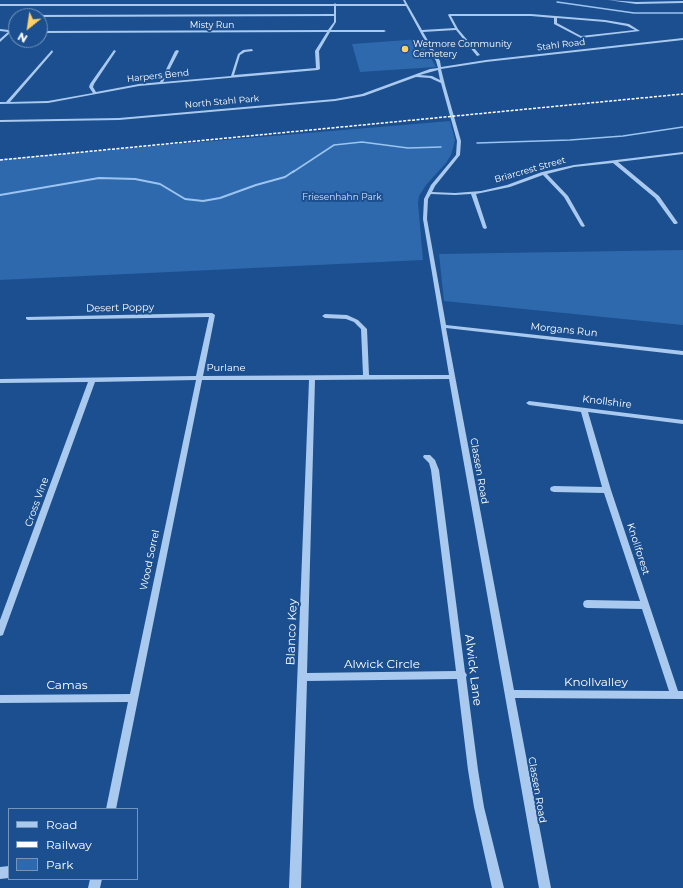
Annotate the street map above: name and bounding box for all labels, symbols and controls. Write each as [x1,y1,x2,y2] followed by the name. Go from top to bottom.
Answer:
[8,8,48,48] north arrow
[190,20,234,30] street label: Misty Run
[15,29,30,46] text: N
[536,37,586,53] street label: Stahl Road
[413,39,512,60] place label: Wetmore Community Cemetery
[400,44,410,54] marker: Wetmore Community Cemetery
[126,67,190,85] street label: Harpers Bend
[184,93,260,111] street label: North Stahl Park
[493,155,567,185] street label: Briarcrest Street
[302,192,382,202] park label: Friesenhahn Park
[86,301,154,315] street label: Desert Poppy
[530,321,598,339] street label: Morgans Run
[206,362,246,374] street label: Purlane
[582,393,632,411] street label: Knollshire
[467,437,491,505] street label: Classen Road
[22,476,52,528] street label: Cross Vine
[624,522,652,576] street label: Knollforest
[138,529,162,591] street label: Wood Sorrel
[284,598,300,666] street label: Blanco Key
[461,633,485,707] street label: Alwick Lane
[344,657,420,671] street label: Alwick Circle
[564,675,628,689] street label: Knollvalley
[46,678,88,692] street label: Camas
[525,756,549,824] street label: Classen Road
[8,808,138,880] legend
[46,817,77,832] text: Road
[46,837,92,852] text: Railway
[46,857,73,872] text: Park

